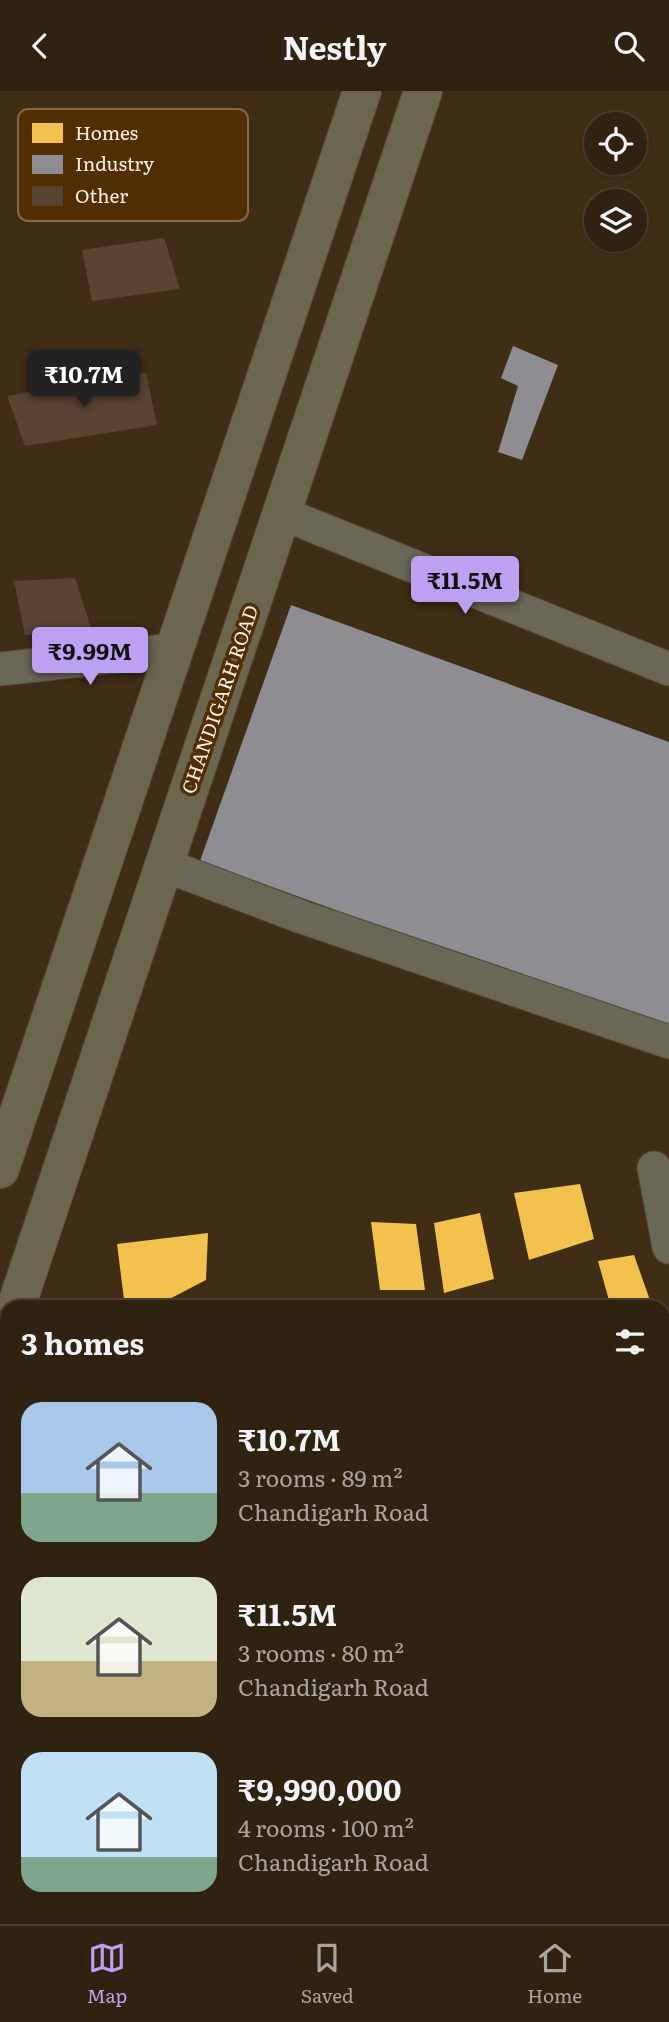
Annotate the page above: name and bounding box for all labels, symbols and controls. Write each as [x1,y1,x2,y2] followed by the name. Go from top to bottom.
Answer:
[283,22,386,70] text: Nestly
[21,27,59,65] icon: back
[610,27,648,65] icon: search
[18,109,248,221] legend
[584,112,647,252] map controls
[584,112,647,175] button: locate
[75,118,139,146] text: Homes
[75,149,154,177] text: Industry
[75,181,128,209] text: Other
[584,189,647,252] button: layers
[27,351,141,410] pin: ₹10.7M
[45,356,123,390] text: ₹10.7M
[408,557,522,616] pin: ₹11.5M
[427,562,503,596] text: ₹11.5M
[173,601,265,797] street label: CHANDIGARH ROAD
[33,627,147,687] pin: ₹9.99M
[48,633,132,667] text: ₹9.99M
[21,1320,144,1364] text: 3 homes
[611,1323,649,1361] icon: filters
[238,1416,341,1460] text: ₹10.7M
[77,1430,161,1514] icon: home
[238,1460,403,1494] text: 3 rooms · 89 m²
[238,1494,429,1528] text: Chandigarh Road
[238,1591,337,1635] text: ₹11.5M
[77,1605,161,1689] icon: home
[238,1635,404,1669] text: 3 rooms · 80 m²
[238,1669,429,1703] text: Chandigarh Road
[238,1766,401,1810] text: ₹9,990,000
[77,1780,161,1864] icon: home
[238,1810,414,1844] text: 4 rooms · 100 m²
[238,1844,429,1878] text: Chandigarh Road
[87,1939,127,2009] tab: Map
[301,1939,354,2009] tab: Saved
[527,1939,582,2009] tab: Home

